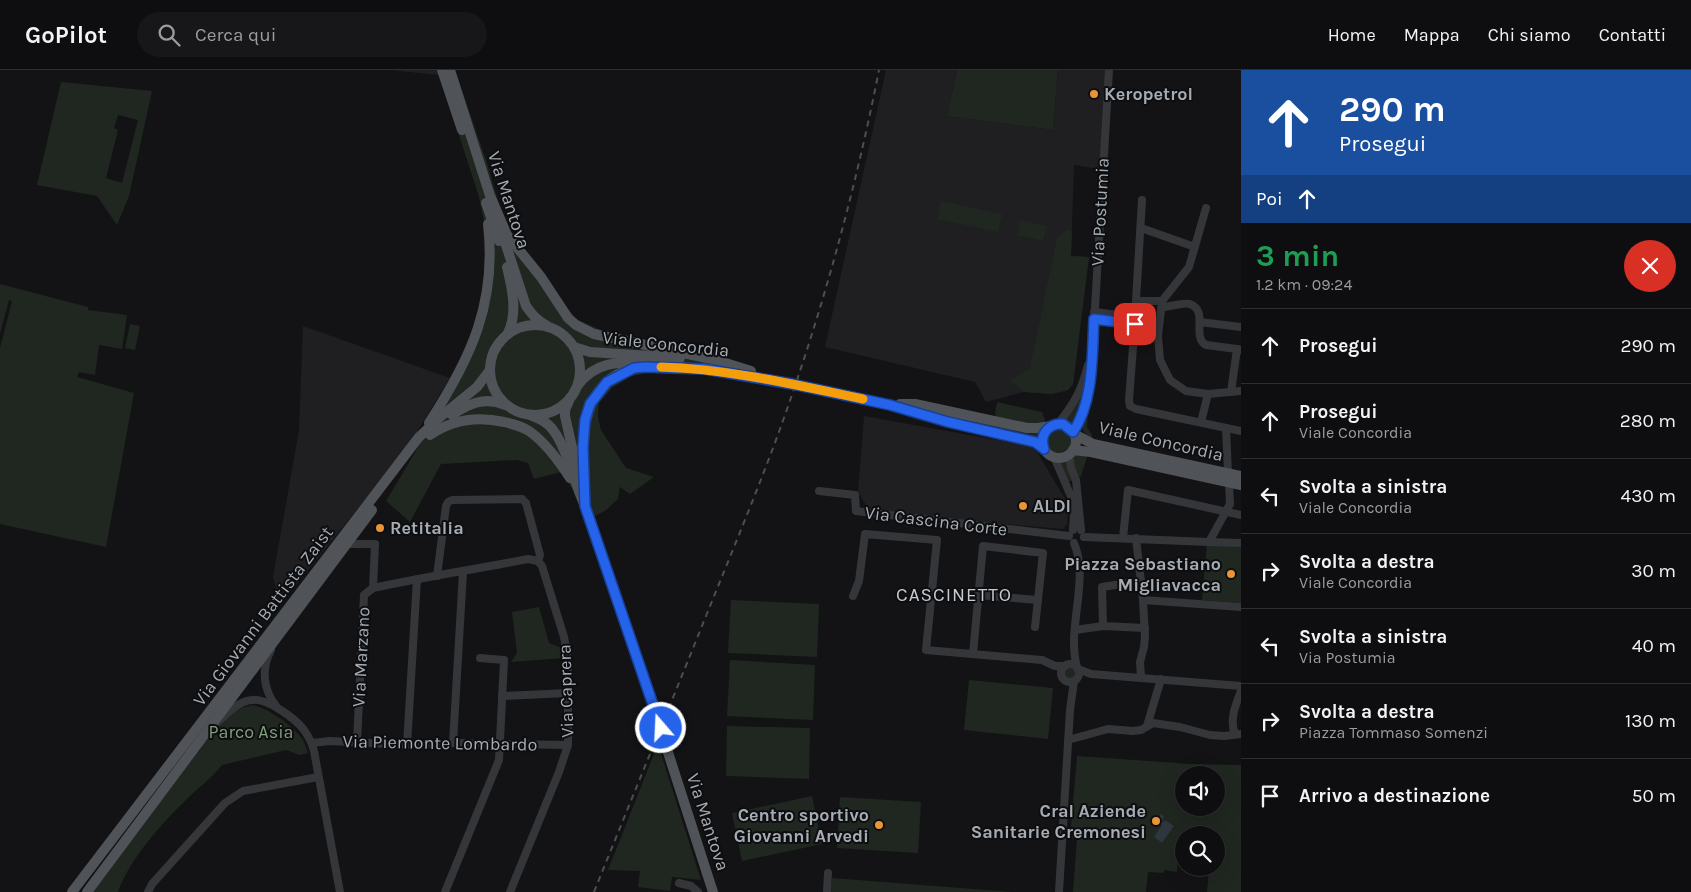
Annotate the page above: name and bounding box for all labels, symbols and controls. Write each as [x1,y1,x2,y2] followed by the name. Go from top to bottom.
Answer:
[137,12,487,57] search box
[25,21,107,49] text: GoPilot
[155,21,183,49] icon: search
[195,24,276,46] text: Cerca qui
[1328,24,1376,46] text: Home
[1404,24,1460,46] text: Mappa
[1488,24,1571,46] text: Chi siamo
[1599,24,1666,46] text: Contatti
[1104,83,1193,105] place label: Keropetrol
[1088,88,1100,100] marker: Keropetrol
[1339,89,1446,130] text: 290 m
[1256,90,1321,155] icon: ahead
[1339,131,1426,157] text: Prosegui
[483,148,535,252] street label: Via Mantova
[1086,157,1114,267] street label: Via Postumia
[1293,185,1321,213] icon: ahead
[1256,188,1283,210] text: Poi
[1256,238,1339,274] text: 3 min
[1624,240,1676,292] button: close
[1256,275,1352,294] text: 1.2 km · 09:24
[1114,303,1156,345] pin
[1121,310,1149,338] icon: arrive
[602,326,730,362] street label: Viale Concordia
[1256,332,1284,360] icon: ahead
[1299,335,1378,357] text: Prosegui
[1620,335,1676,357] text: 290 m
[1299,401,1378,423] text: Prosegui
[1256,407,1284,435] icon: ahead
[1620,410,1676,432] text: 280 m
[1097,416,1225,466] street label: Viale Concordia
[1299,423,1412,442] text: Viale Concordia
[1299,476,1447,498] text: Svolta a sinistra
[1256,482,1284,510] icon: left
[1621,485,1676,507] text: 430 m
[1033,495,1071,517] place label: ALDI
[1299,498,1412,517] text: Viale Concordia
[1017,500,1029,512] marker: ALDI
[864,501,1008,541] street label: Via Cascina Corte
[390,517,464,539] place label: Retitalia
[188,522,338,710] street label: Via Giovanni Battista Zaist
[374,522,386,534] marker: Retitalia
[1299,551,1435,573] text: Svolta a destra
[1064,553,1221,596] place label: Piazza Sebastiano Migliavacca
[1256,557,1284,585] icon: right
[1631,560,1676,582] text: 30 m
[1225,568,1237,580] marker: Piazza Sebastiano Migliavacca
[1299,573,1412,592] text: Viale Concordia
[896,584,1012,606] district label: CASCINETTO
[347,606,375,708] street label: Via Marzano
[1299,626,1447,648] text: Svolta a sinistra
[1256,632,1284,660] icon: left
[1632,635,1676,657] text: 40 m
[553,644,579,738] street label: Via Caprera
[1299,648,1396,667] text: Via Postumia
[634,701,686,753] position arrow
[1299,701,1435,723] text: Svolta a destra
[1256,707,1284,735] icon: right
[1625,710,1676,732] text: 130 m
[209,721,293,743] park label: Parco Asia
[1299,723,1488,742] text: Piazza Tommaso Somenzi
[342,730,538,756] street label: Via Piemonte Lombardo
[1175,766,1225,876] map controls
[1175,766,1225,816] button: sound
[682,770,734,874] street label: Via Mantova
[1256,782,1284,810] icon: arrive
[1299,785,1490,807] text: Arrivo a destinazione
[1632,785,1676,807] text: 50 m
[971,800,1146,843] place label: Cral Aziende Sanitarie Cremonesi
[734,804,869,847] place label: Centro sportivo Giovanni Arvedi
[1150,815,1162,827] marker: Cral Aziende Sanitarie Cremonesi
[873,819,885,831] marker: Centro sportivo Giovanni Arvedi
[1175,826,1225,876] button: search

